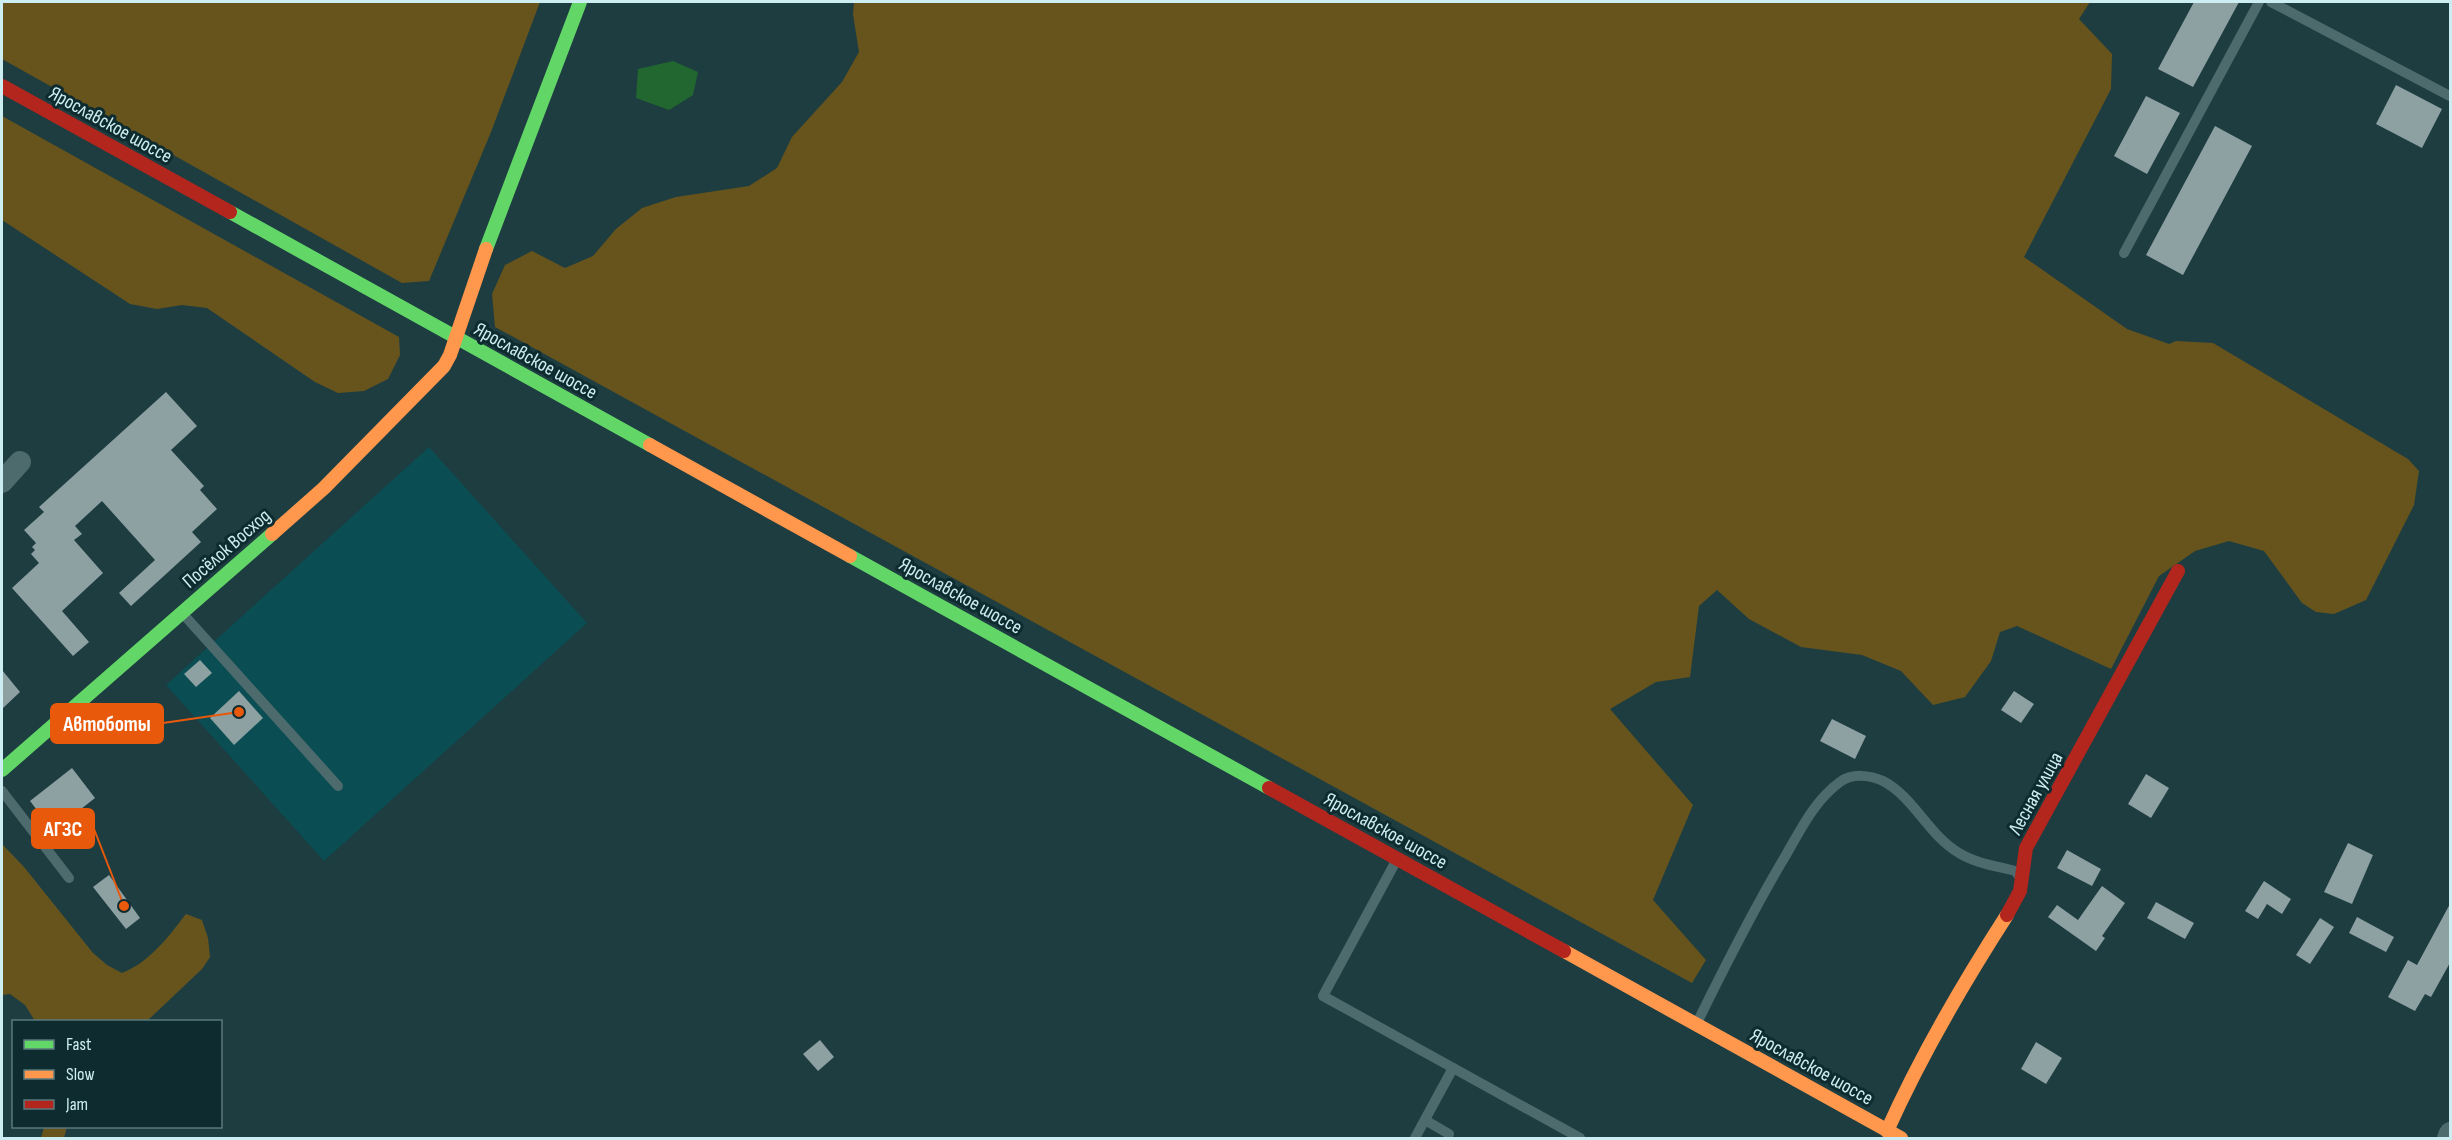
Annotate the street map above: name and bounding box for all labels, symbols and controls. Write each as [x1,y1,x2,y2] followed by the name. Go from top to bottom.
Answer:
[45,81,176,169] street label: Ярославское шоссе
[470,317,601,405] street label: Ярославское шоссе
[178,504,276,594] street label: Посёлок Восход
[895,552,1026,640] street label: Ярославское шоссе
[51,704,163,743] callout: Автоботы
[62,712,151,737] text: Автоботы
[2003,748,2068,840] street label: Лесная улица
[1320,787,1451,875] street label: Ярославское шоссе
[32,809,94,848] callout: АГЗС
[43,817,83,842] text: АГЗС
[12,1020,222,1128] legend
[1746,1023,1877,1111] street label: Ярославское шоссе
[66,1034,92,1055] text: Fast
[66,1064,95,1085] text: Slow
[65,1094,88,1115] text: Jam

